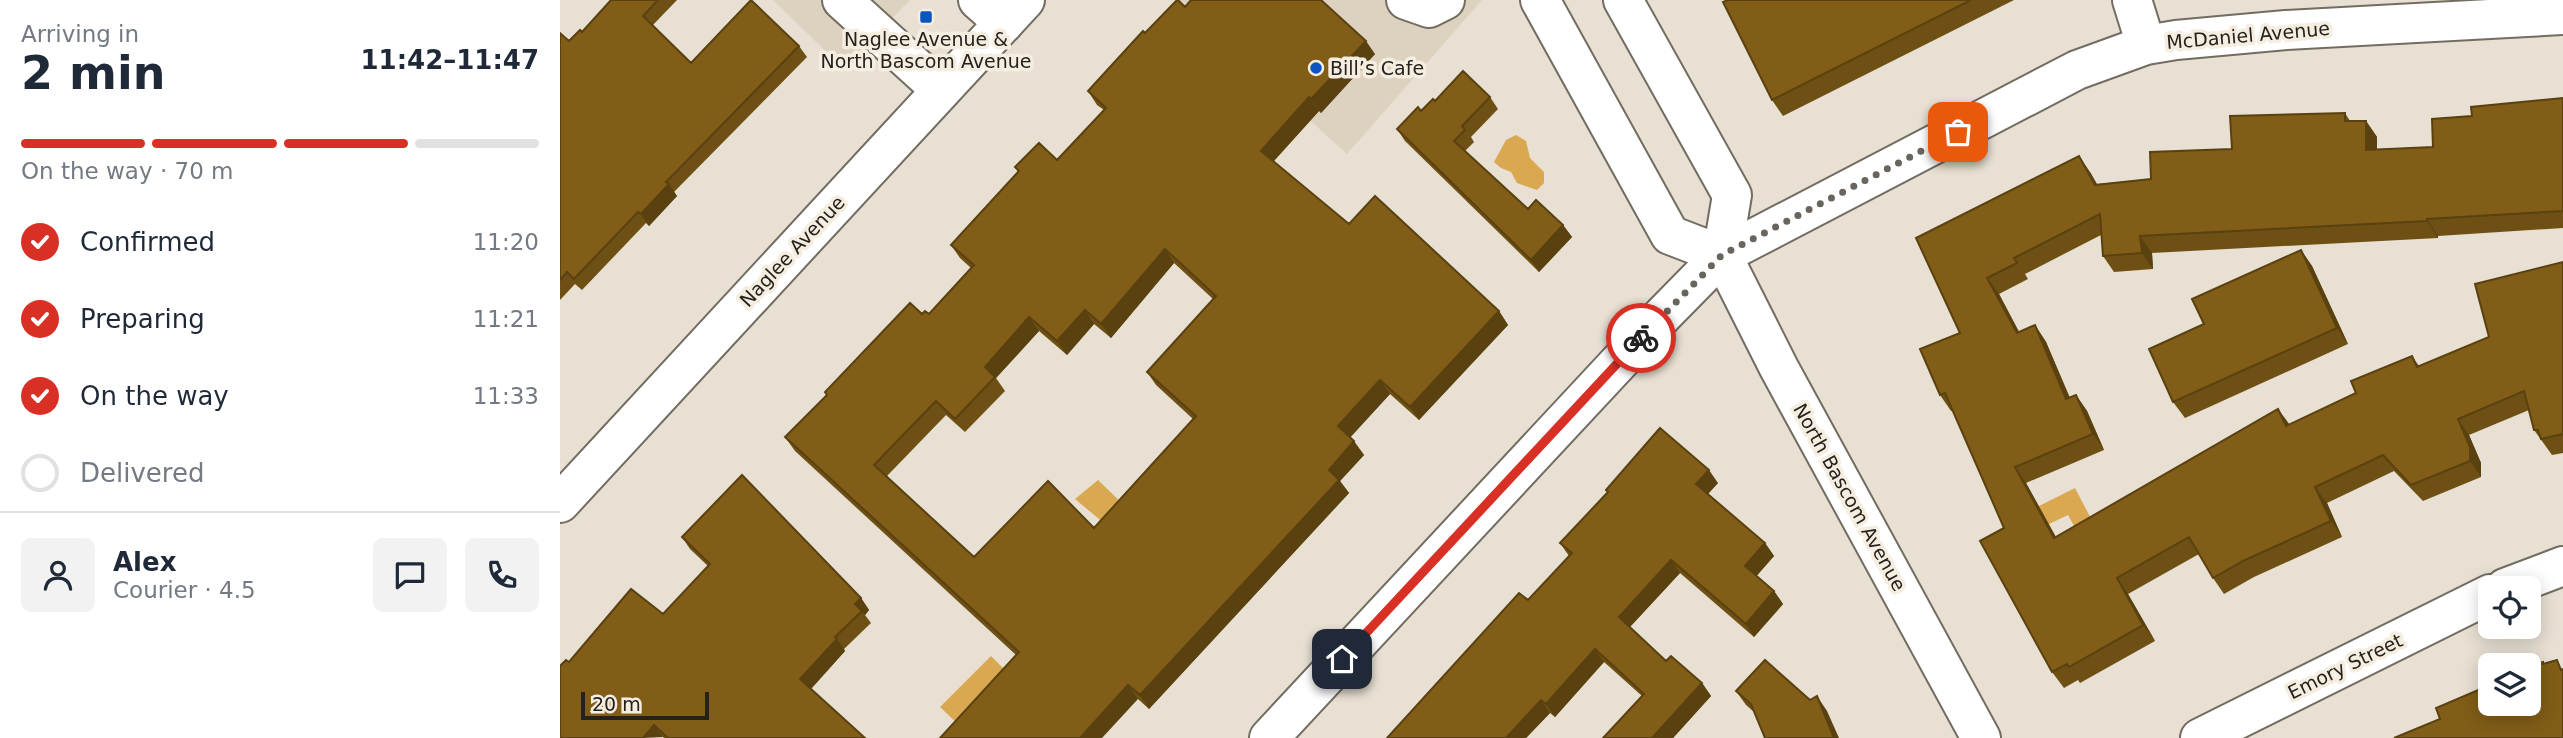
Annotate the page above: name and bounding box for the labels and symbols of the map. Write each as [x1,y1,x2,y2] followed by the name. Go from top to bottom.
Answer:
[918,9,934,25] marker: Naglee Avenue & North Bascom Avenue
[2165,17,2331,53] street label: McDaniel Avenue
[821,28,1031,72] place label: Naglee Avenue & North Bascom Avenue
[1330,57,1424,79] place label: Bill’s Cafe
[1308,60,1324,76] marker: Bill’s Cafe
[1928,102,1988,162] pin
[735,191,849,311] street label: Naglee Avenue
[1606,303,1676,373] courier
[1789,399,1911,595] street label: North Bascom Avenue
[1312,629,1372,689] pin
[2284,629,2406,703] street label: Emory Street
[581,689,709,721] scale bar

